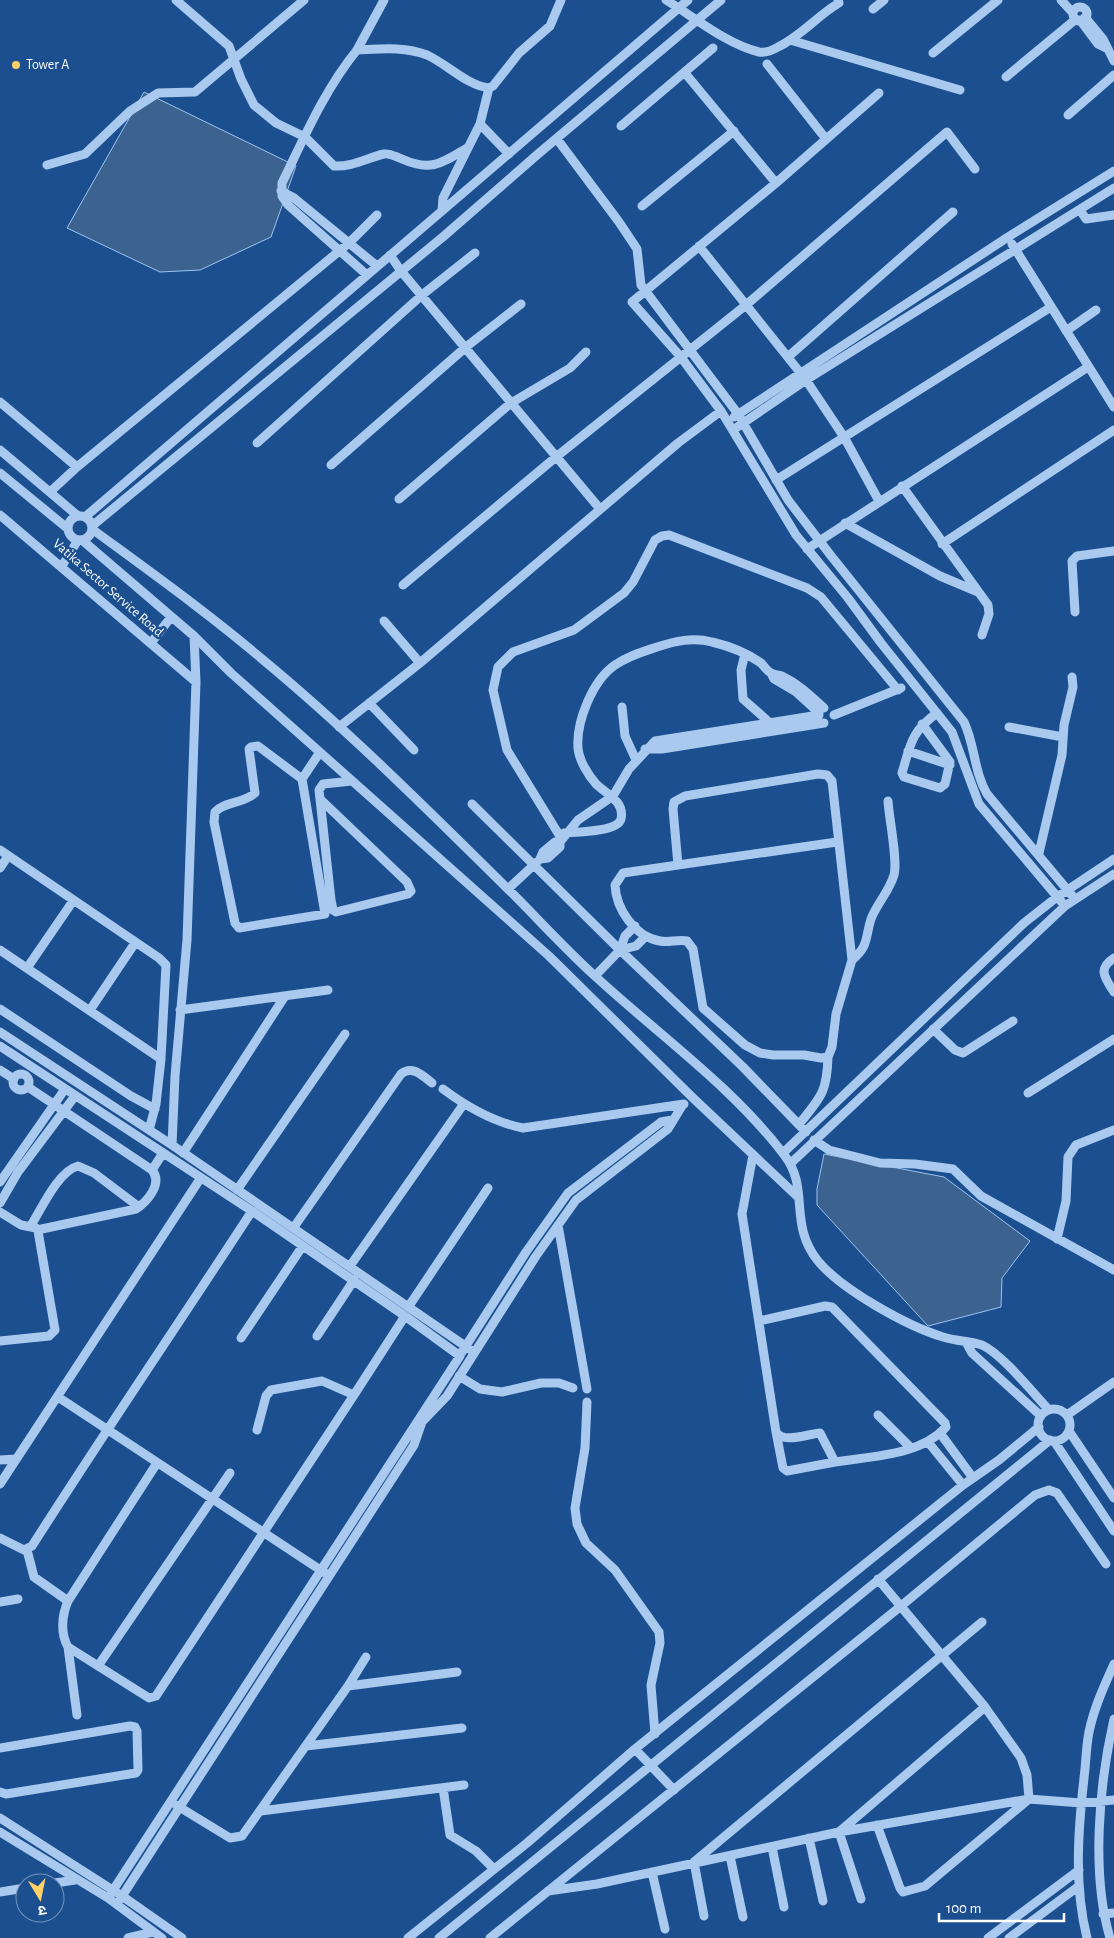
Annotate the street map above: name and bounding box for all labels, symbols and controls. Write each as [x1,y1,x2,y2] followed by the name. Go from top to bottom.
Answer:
[26,58,69,72] place label: Tower A
[10,59,22,71] marker: Tower A
[50,536,166,640] street label: Vatika Sector Service Road
[15,1873,65,1923] north arrow
[939,1890,1064,1922] scale bar
[946,1901,981,1916] text: 100 m
[36,1902,47,1918] text: उ

